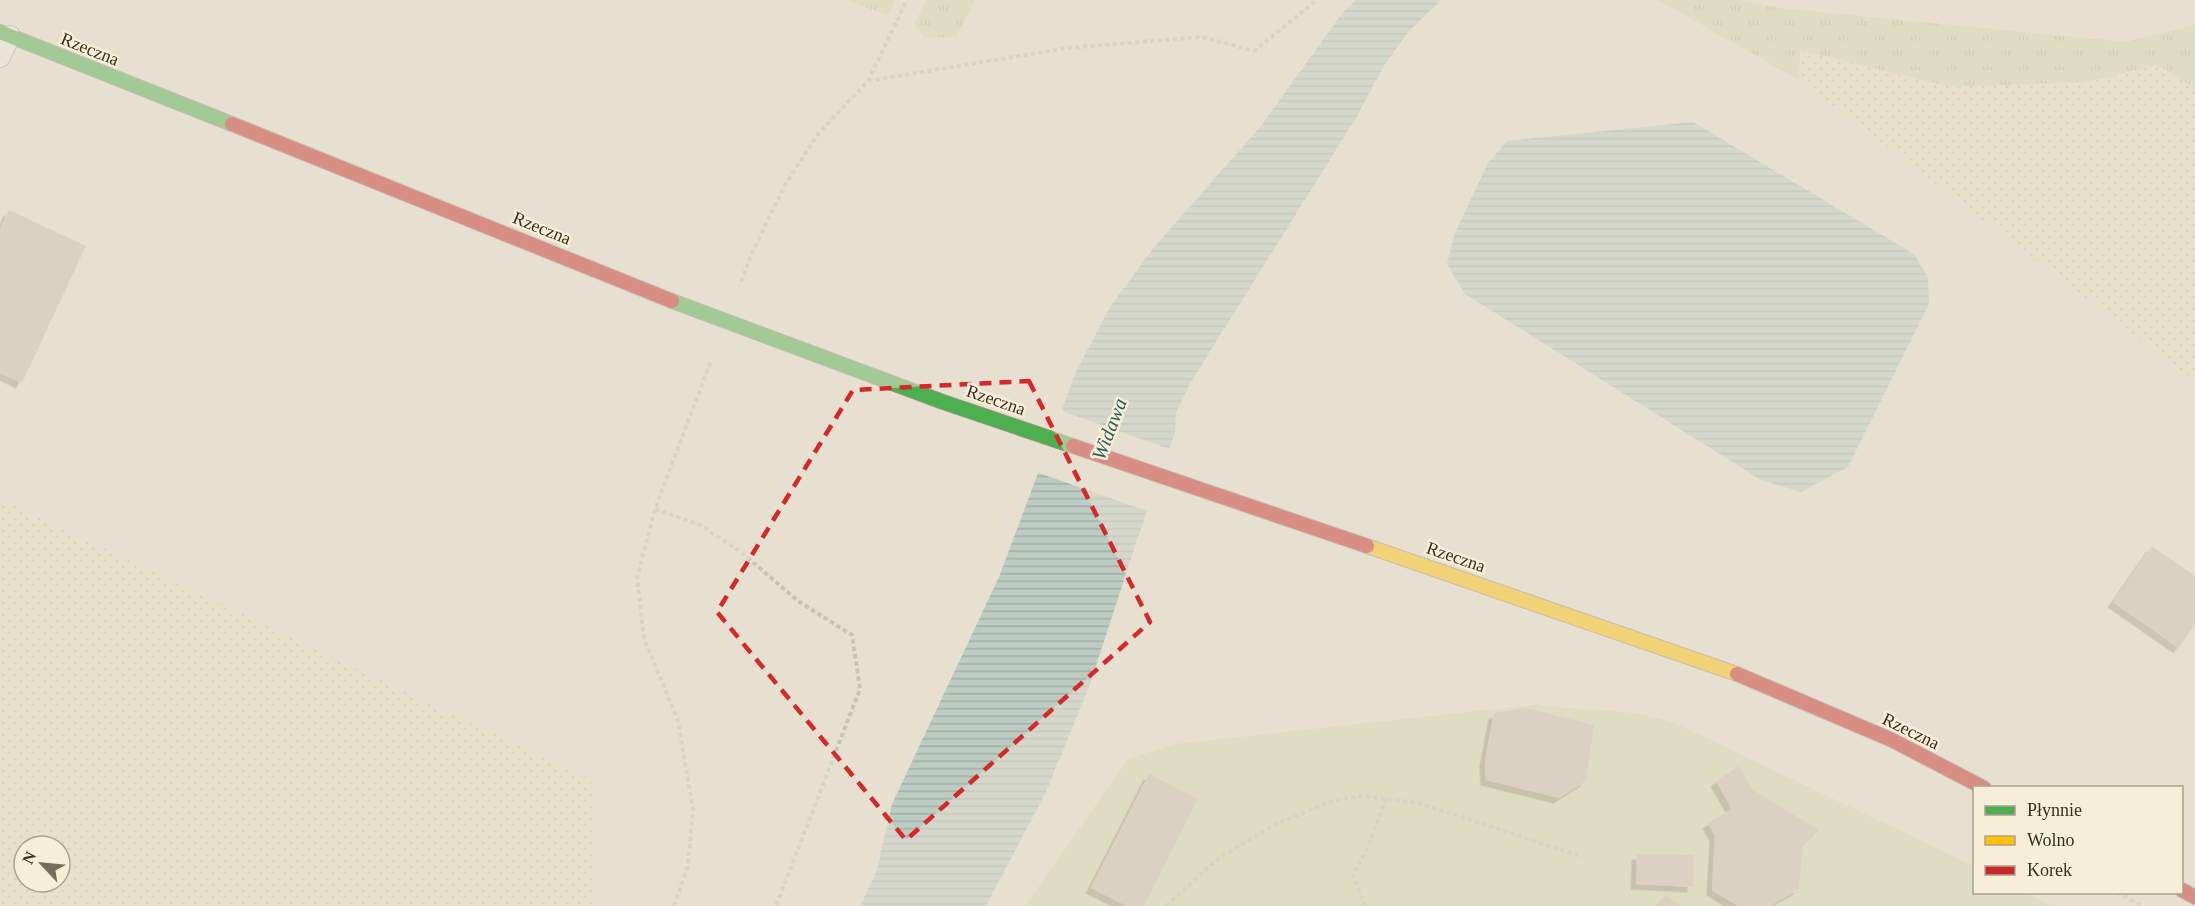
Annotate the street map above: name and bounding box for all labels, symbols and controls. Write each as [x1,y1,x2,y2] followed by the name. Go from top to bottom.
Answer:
[58,28,122,70] street label: Rzeczna
[510,207,574,249] street label: Rzeczna
[964,381,1028,419] street label: Rzeczna
[1087,395,1131,463] water label: Widawa
[1424,538,1488,576] street label: Rzeczna
[1879,709,1943,753] street label: Rzeczna
[1973,786,2183,894] legend
[2027,800,2082,820] text: Płynnie
[2027,830,2075,850] text: Wolno
[12,834,72,894] north arrow
[19,848,39,867] text: N
[2027,860,2072,880] text: Korek

